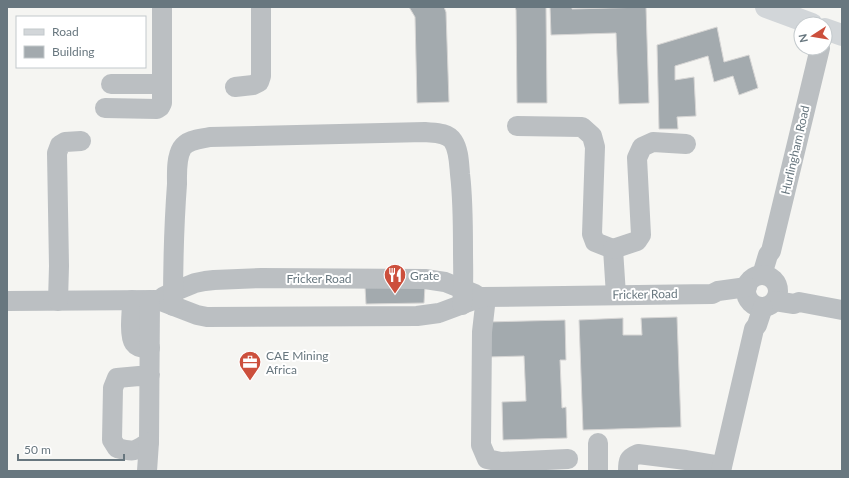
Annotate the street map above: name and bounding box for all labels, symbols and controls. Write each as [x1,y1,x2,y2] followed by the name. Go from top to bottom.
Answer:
[16,16,146,68] legend
[793,16,833,56] north arrow
[52,24,79,39] text: Road
[795,33,810,44] text: N
[52,44,95,59] text: Building
[777,104,813,196] street label: Hurlingham Road
[382,262,408,295] restaurant icon: Grate
[410,268,439,283] place label: Grate
[286,271,352,286] street label: Fricker Road
[612,286,678,302] street label: Fricker Road
[266,348,329,377] place label: CAE Mining Africa
[237,349,263,382] office icon: CAE Mining Africa
[18,436,124,462] scale bar
[24,442,51,457] text: 50 m

